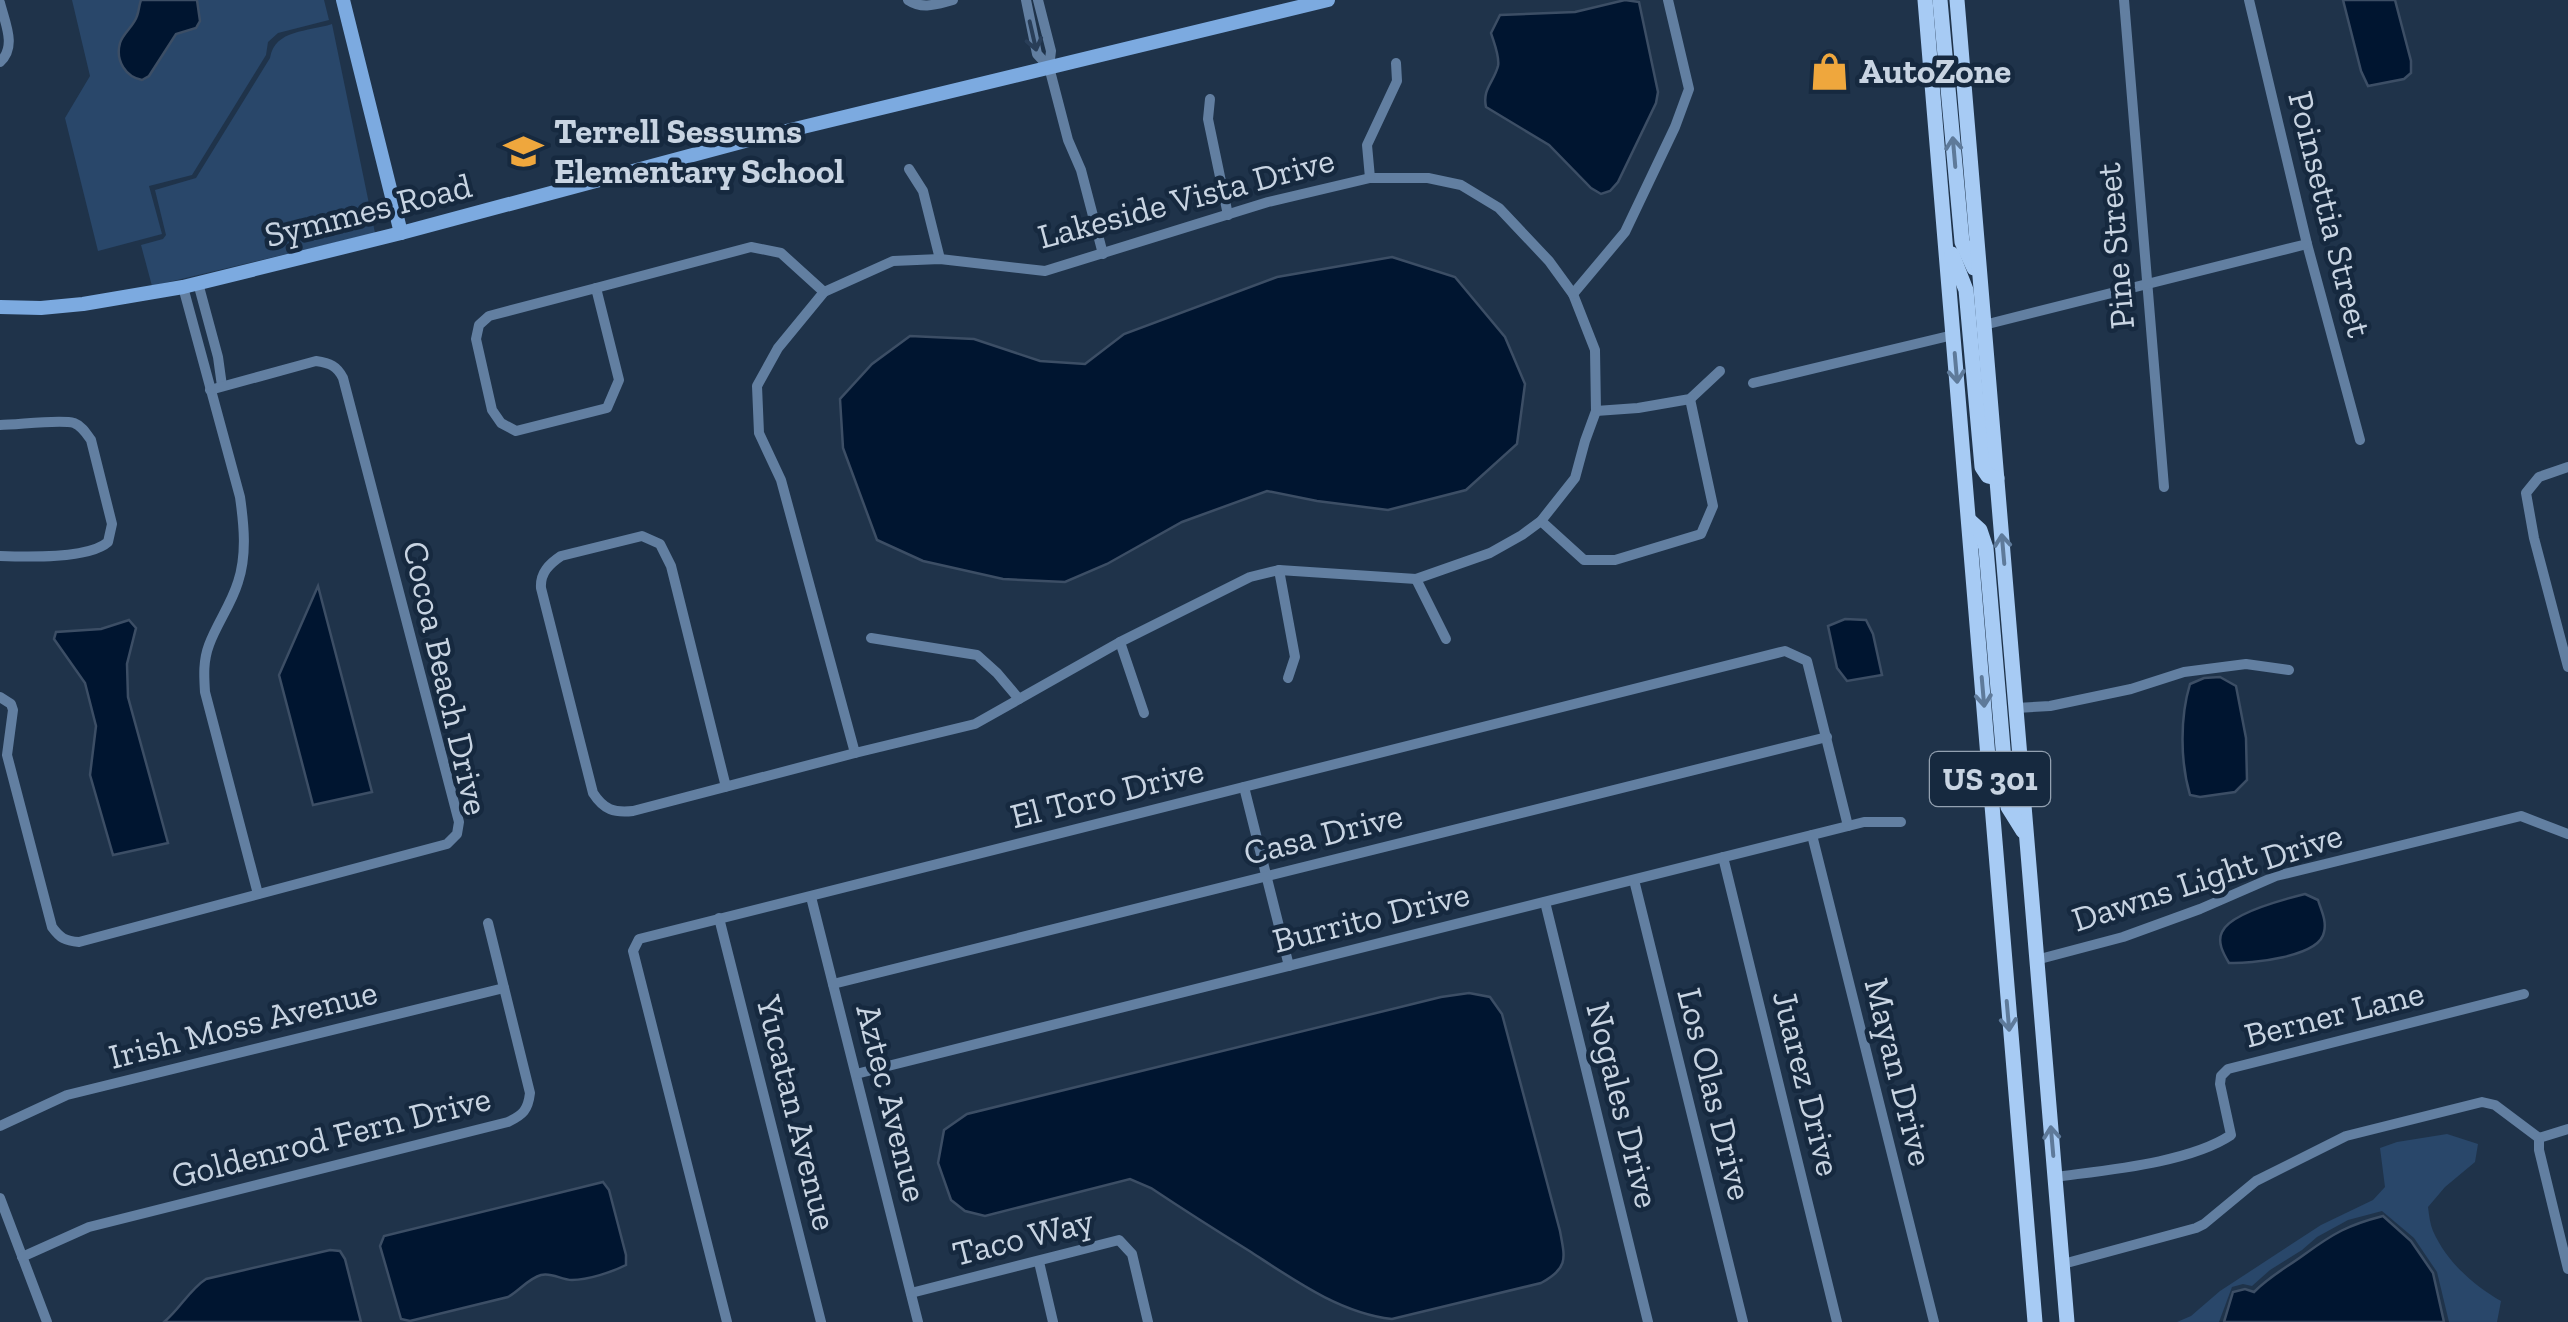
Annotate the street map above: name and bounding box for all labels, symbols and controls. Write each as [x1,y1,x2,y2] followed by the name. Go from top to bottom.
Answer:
[1025,19,1043,51] one-way arrow
[1808,50,1850,92] shop icon: AutoZone
[1859,50,2011,92] place label: AutoZone
[2279,87,2381,341] street label: Poinsettia Street
[554,110,844,192] place label: Terrell Sessums Elementary School
[503,130,545,172] school or university icon: Terrell Sessums Elementary School
[1945,136,1964,168] one-way arrow
[1033,138,1339,258] street label: Lakeside Vista Drive
[2087,161,2143,331] street label: Pine Street
[260,164,476,256] street label: Symmes Road
[1947,352,1966,384] one-way arrow
[1993,533,2012,565] one-way arrow
[394,537,498,819] street label: Cocoa Beach Drive
[1973,675,1992,708] one-way arrow
[1006,749,1208,837] street label: El Toro Drive
[1930,752,2050,806] road number: US 301
[1239,794,1407,874] street label: Casa Drive
[2066,813,2348,941] street label: Dawns Light Drive
[1268,872,1474,962] street label: Burrito Drive
[105,970,381,1078] street label: Irish Moss Avenue
[2240,971,2428,1057] street label: Berner Lane
[1855,974,1943,1170] street label: Mayan Drive
[1668,984,1762,1204] street label: Los Olas Drive
[1764,986,1850,1180] street label: Juarez Drive
[747,990,846,1235] street label: Yucatan Avenue
[1577,998,1669,1212] street label: Nogales Drive
[1999,999,2018,1032] one-way arrow
[847,1000,937,1206] street label: Aztec Avenue
[167,1077,495,1197] street label: Goldenrod Fern Drive
[2042,1126,2061,1158] one-way arrow
[948,1199,1098,1275] street label: Taco Way

